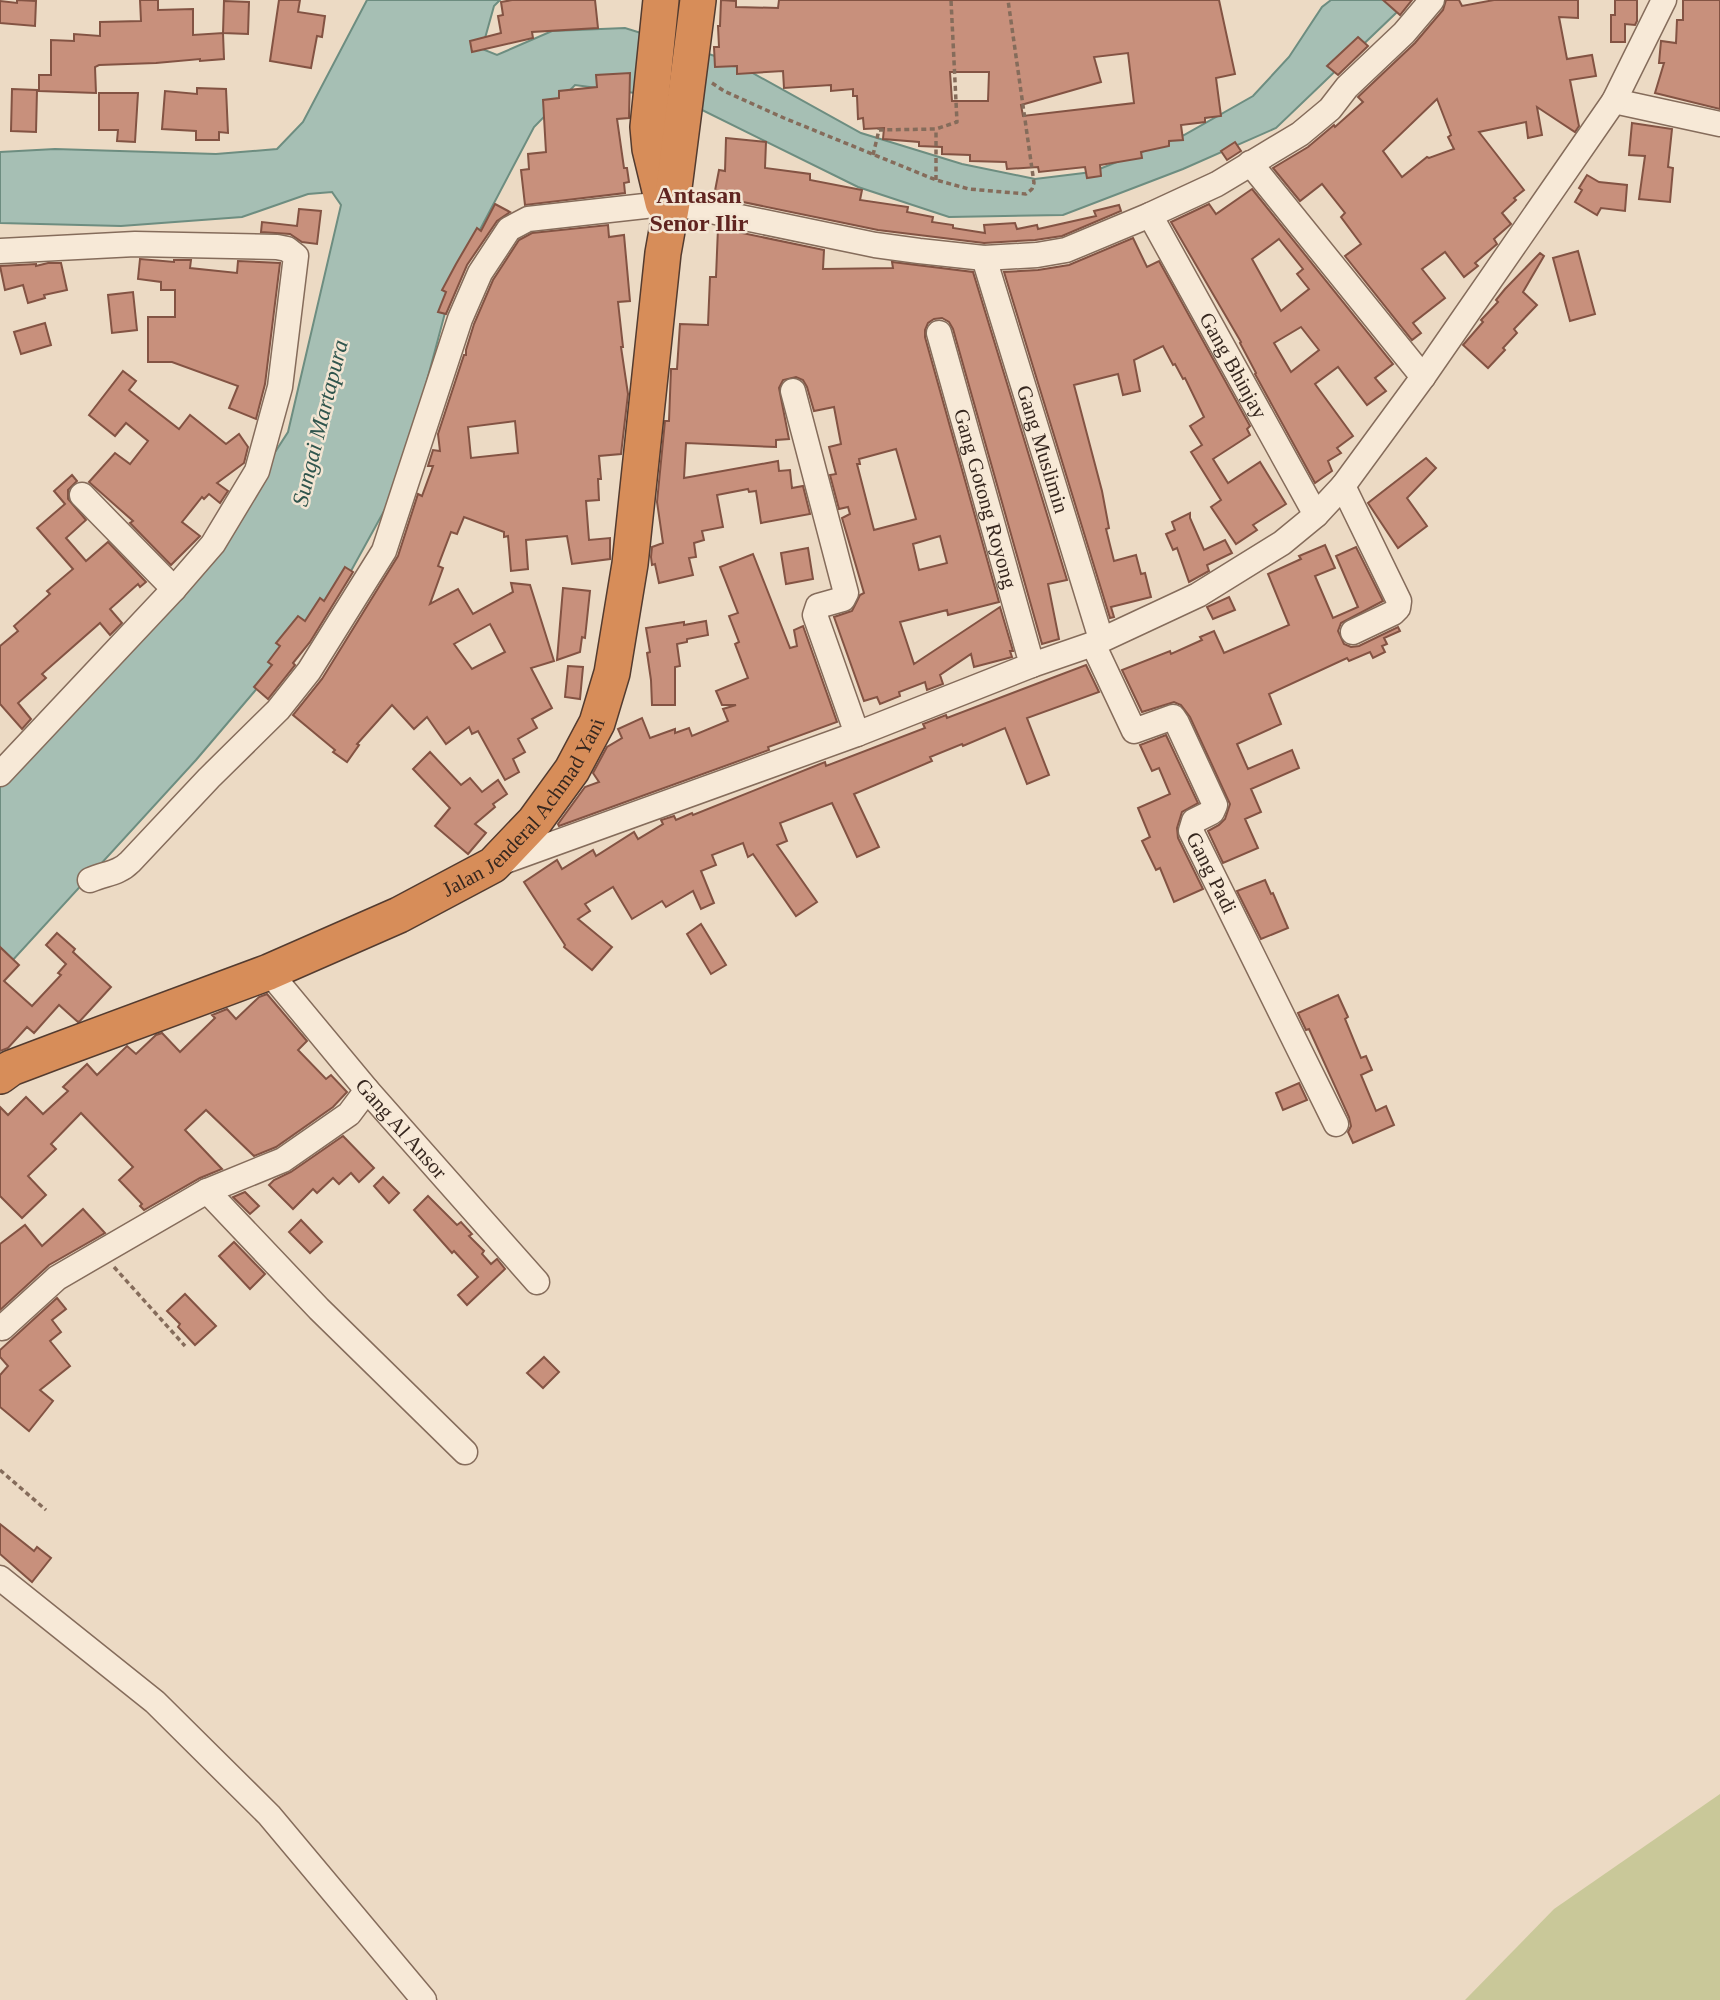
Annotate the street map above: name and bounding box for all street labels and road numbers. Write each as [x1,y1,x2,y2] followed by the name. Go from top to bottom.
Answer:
[1194,308,1272,423] street label: Gang Bhinjay
[1012,382,1074,517] street label: Gang Muslimin
[949,406,1022,592] street label: Gang Gotong Royong
[438,715,610,902] street label: Jalan Jenderal Achmad Yani
[1181,828,1242,918] street label: Gang Padi
[350,1074,452,1184] street label: Gang Al Ansor

